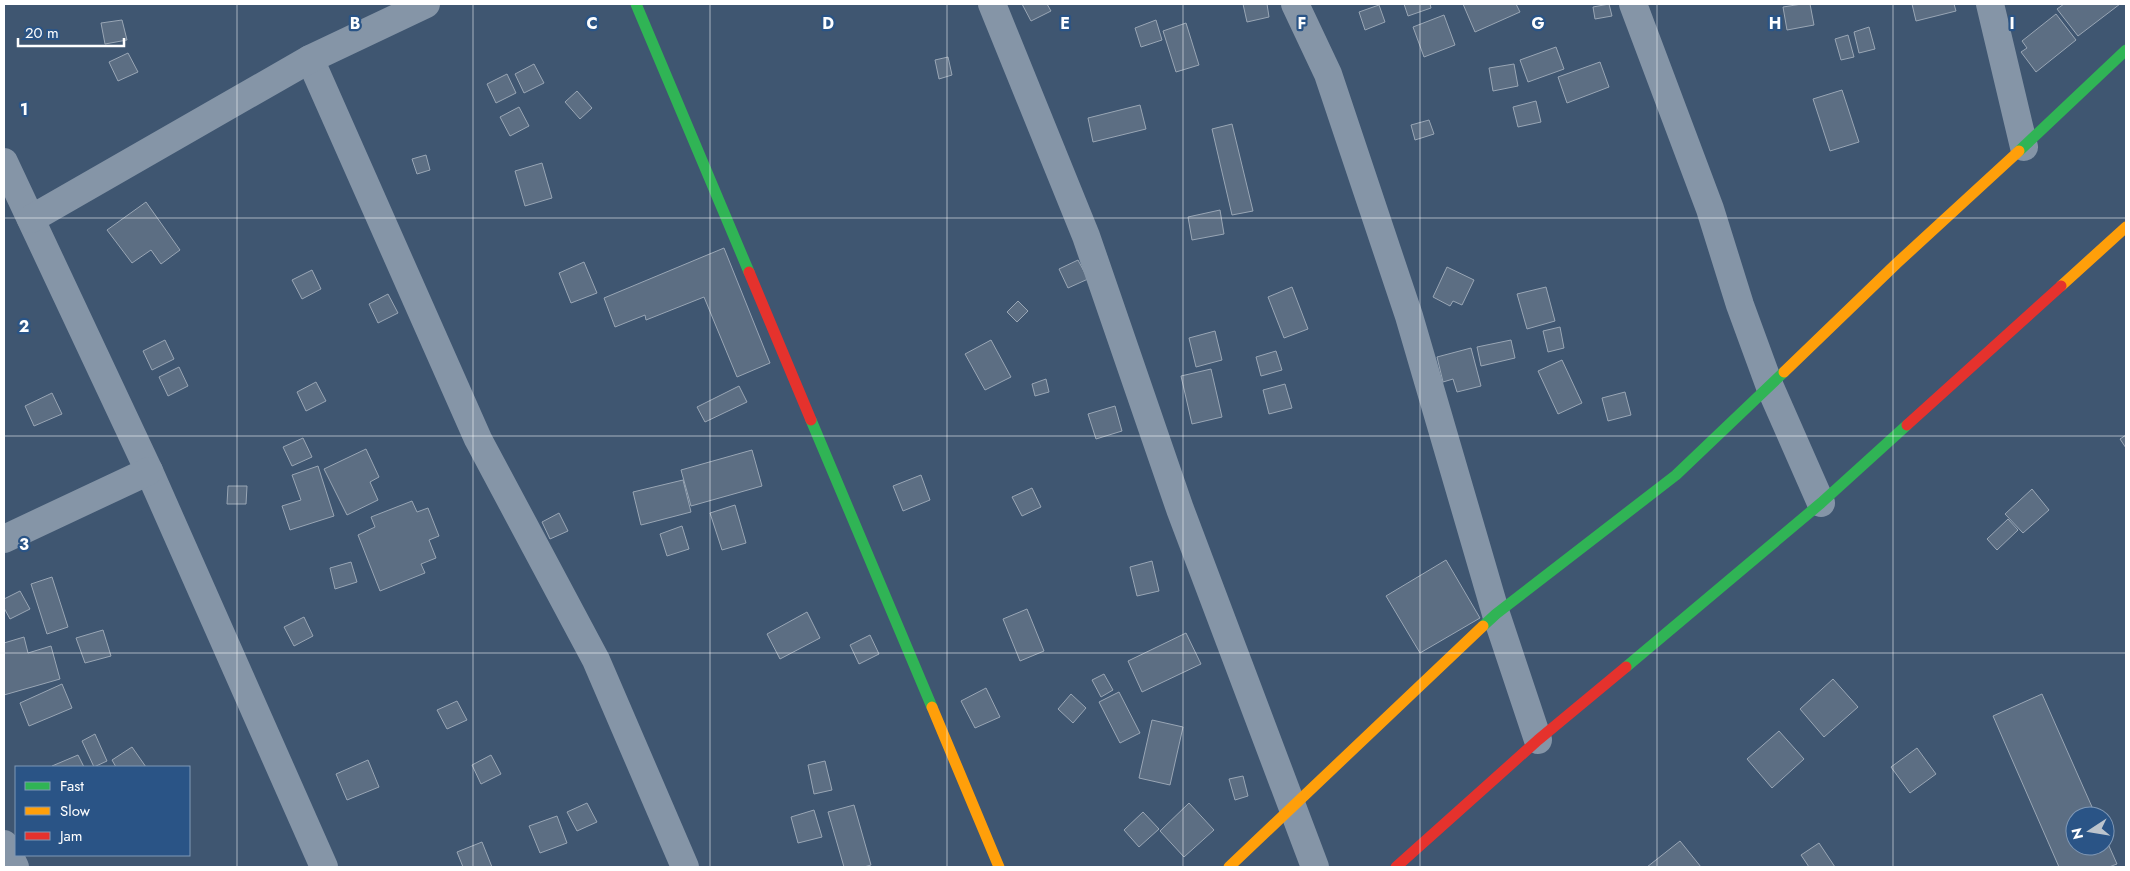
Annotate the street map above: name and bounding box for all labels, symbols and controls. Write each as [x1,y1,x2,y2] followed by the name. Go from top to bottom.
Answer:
[350,12,360,35] text: B
[586,12,598,35] text: C
[822,12,834,35] text: D
[1060,12,1070,35] text: E
[1298,12,1306,35] text: F
[1531,12,1545,35] text: G
[1769,12,1781,35] text: H
[2009,12,2015,35] text: I
[18,15,124,47] scale bar
[25,22,59,44] text: 20 m
[20,98,28,121] text: 1
[19,315,29,338] text: 2
[19,533,29,556] text: 3
[15,766,190,856] legend
[60,775,84,797] text: Fast
[60,800,91,822] text: Slow
[2065,806,2115,856] north arrow
[58,825,83,847] text: Jam
[2066,826,2088,841] text: N

